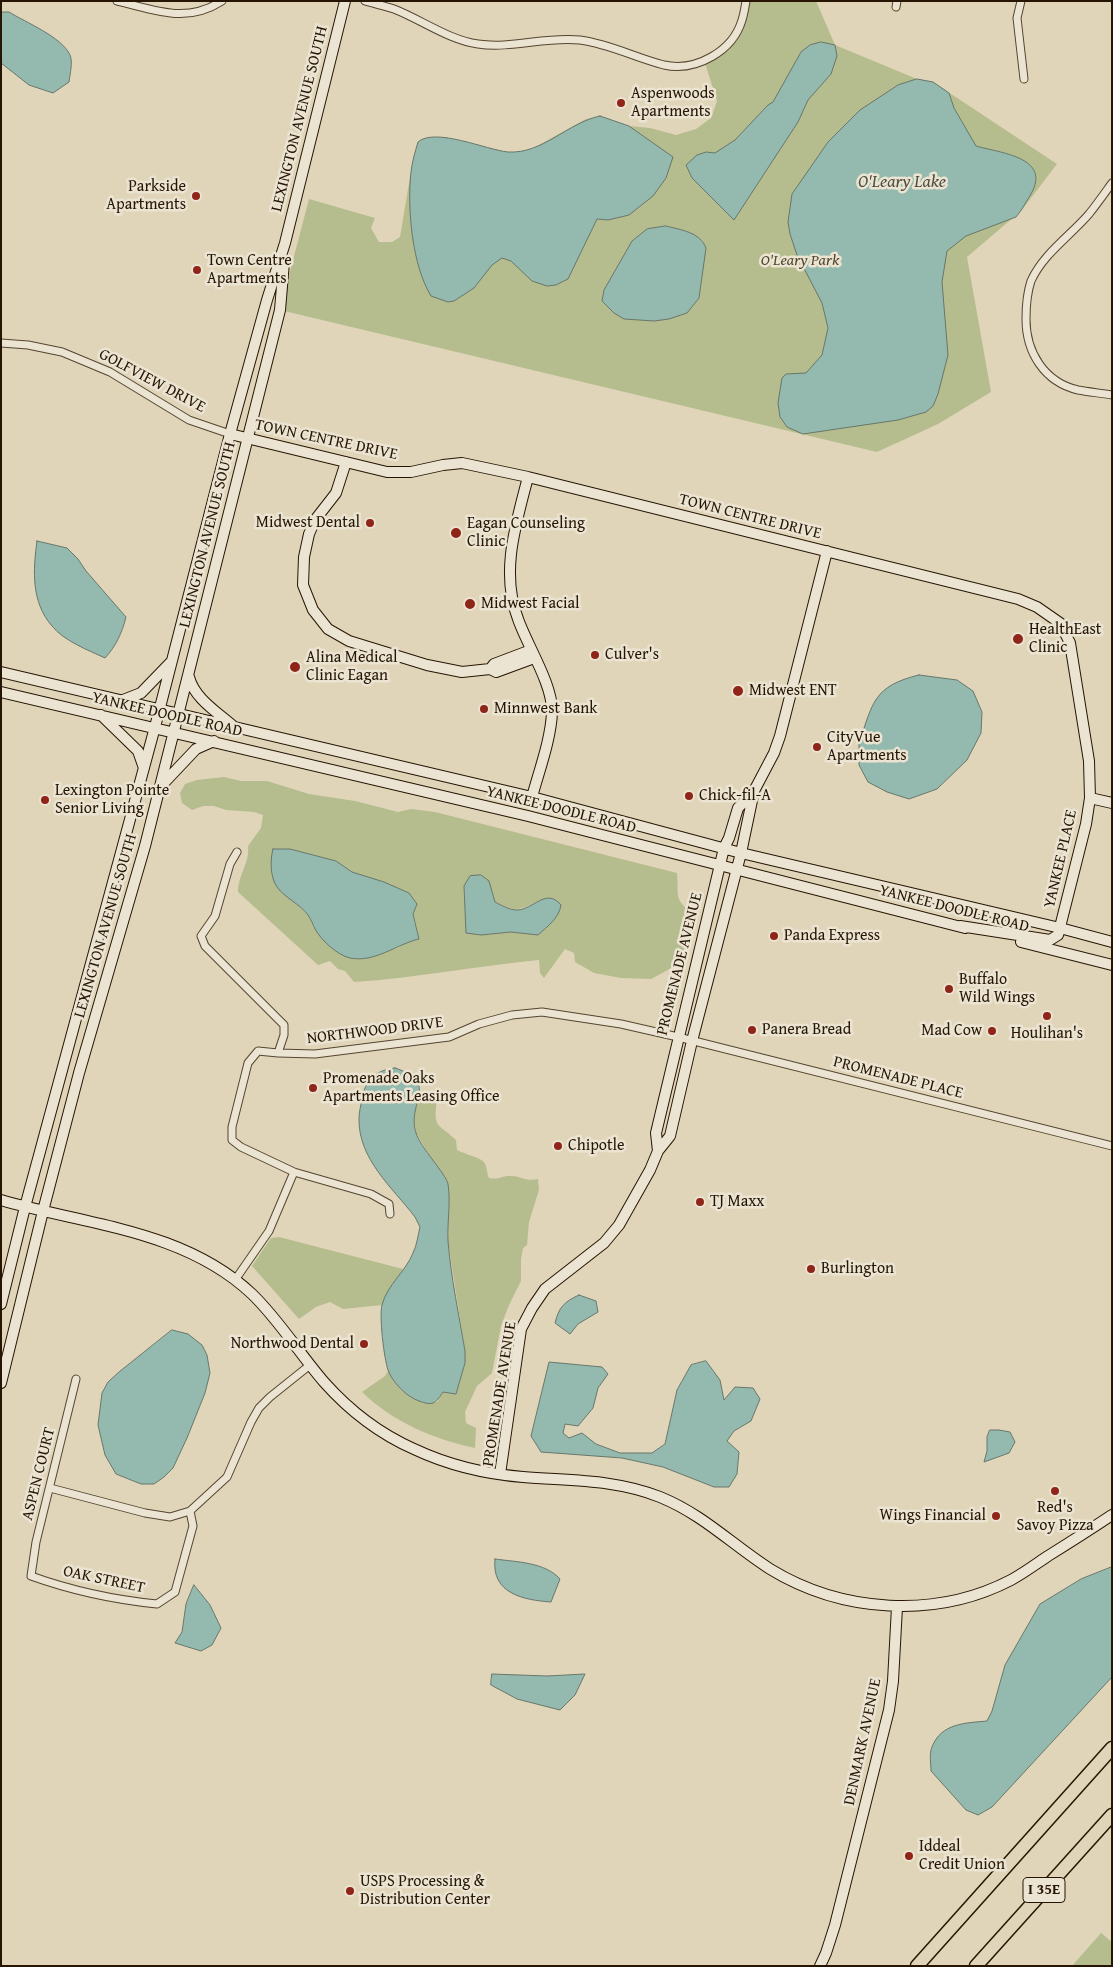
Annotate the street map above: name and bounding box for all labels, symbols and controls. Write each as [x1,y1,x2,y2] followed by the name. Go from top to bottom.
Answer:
[268,24,332,214] street label: LEXINGTON AVENUE SOUTH
[631,84,715,122] place label: Aspenwoods Apartments
[615,97,627,109] marker: Aspenwoods Apartments
[858,171,946,193] water label: O'Leary Lake
[106,177,186,215] place label: Parkside Apartments
[190,190,202,202] marker: Parkside Apartments
[207,251,292,289] place label: Town Centre Apartments
[761,251,839,271] park label: O'Leary Park
[191,264,203,276] marker: Town Centre Apartments
[95,345,209,417] street label: GOLFVIEW DRIVE
[253,415,399,465] street label: TOWN CENTRE DRIVE
[176,440,240,630] street label: LEXINGTON AVENUE SOUTH
[677,490,823,544] street label: TOWN CENTRE DRIVE
[256,513,360,533] place label: Midwest Dental
[467,514,585,552] place label: Eagan Counseling Clinic
[364,517,376,529] marker: Midwest Dental
[449,526,463,540] marker: Eagan Counseling Clinic
[481,594,580,614] place label: Midwest Facial
[463,597,477,611] marker: Midwest Facial
[1029,620,1101,658] place label: HealthEast Clinic
[1011,632,1025,646] marker: HealthEast Clinic
[605,645,659,665] place label: Culver's
[306,648,398,686] place label: Alina Medical Clinic Eagan
[589,649,601,661] marker: Culver's
[288,660,302,674] marker: Alina Medical Clinic Eagan
[749,681,837,701] place label: Midwest ENT
[731,684,745,698] marker: Midwest ENT
[90,688,244,742] street label: YANKEE DOODLE ROAD
[494,699,597,719] place label: Minnwest Bank
[478,703,490,715] marker: Minnwest Bank
[827,728,907,766] place label: CityVue Apartments
[811,741,823,753] marker: CityVue Apartments
[55,781,169,819] place label: Lexington Pointe Senior Living
[484,782,638,838] street label: YANKEE DOODLE ROAD
[699,786,771,806] place label: Chick-fil-A
[683,790,695,802] marker: Chick-fil-A
[39,794,51,806] marker: Lexington Pointe Senior Living
[1040,808,1082,910] street label: YANKEE PLACE
[71,832,141,1020] street label: LEXINGTON AVENUE SOUTH
[877,881,1031,937] street label: YANKEE DOODLE ROAD
[653,891,707,1037] street label: PROMENADE AVENUE
[784,926,880,946] place label: Panda Express
[768,930,780,942] marker: Panda Express
[959,970,1035,1008] place label: Buffalo Wild Wings
[943,983,955,995] marker: Buffalo Wild Wings
[1041,1010,1053,1022] marker: Houlihan's
[306,1013,444,1049] street label: NORTHWOOD DRIVE
[762,1020,851,1040] place label: Panera Bread
[921,1021,982,1041] place label: Mad Cow
[746,1024,758,1036] marker: Panera Bread
[1011,1024,1083,1044] place label: Houlihan's
[986,1025,998,1037] marker: Mad Cow
[831,1053,965,1103] street label: PROMENADE PLACE
[323,1069,499,1107] place label: Promenade Oaks Apartments Leasing Office
[307,1082,319,1094] marker: Promenade Oaks Apartments Leasing Office
[568,1136,625,1156] place label: Chipotle
[552,1140,564,1152] marker: Chipotle
[710,1192,765,1212] place label: TJ Maxx
[694,1196,706,1208] marker: TJ Maxx
[821,1259,894,1279] place label: Burlington
[805,1263,817,1275] marker: Burlington
[479,1320,521,1468] street label: PROMENADE AVENUE
[231,1334,354,1354] place label: Northwood Dental
[358,1338,370,1350] marker: Northwood Dental
[18,1426,60,1522] street label: ASPEN COURT
[1049,1485,1061,1497] marker: Red's Savoy Pizza
[1016,1498,1094,1536] place label: Red's Savoy Pizza
[880,1506,986,1526] place label: Wings Financial
[990,1510,1002,1522] marker: Wings Financial
[61,1562,147,1598] street label: OAK STREET
[840,1677,886,1807] street label: DENMARK AVENUE
[919,1837,1005,1875] place label: Iddeal Credit Union
[903,1850,915,1862] marker: Iddeal Credit Union
[360,1872,490,1910] place label: USPS Processing & Distribution Center
[1023,1878,1065,1902] road number: I 35E
[344,1885,356,1897] marker: USPS Processing & Distribution Center

